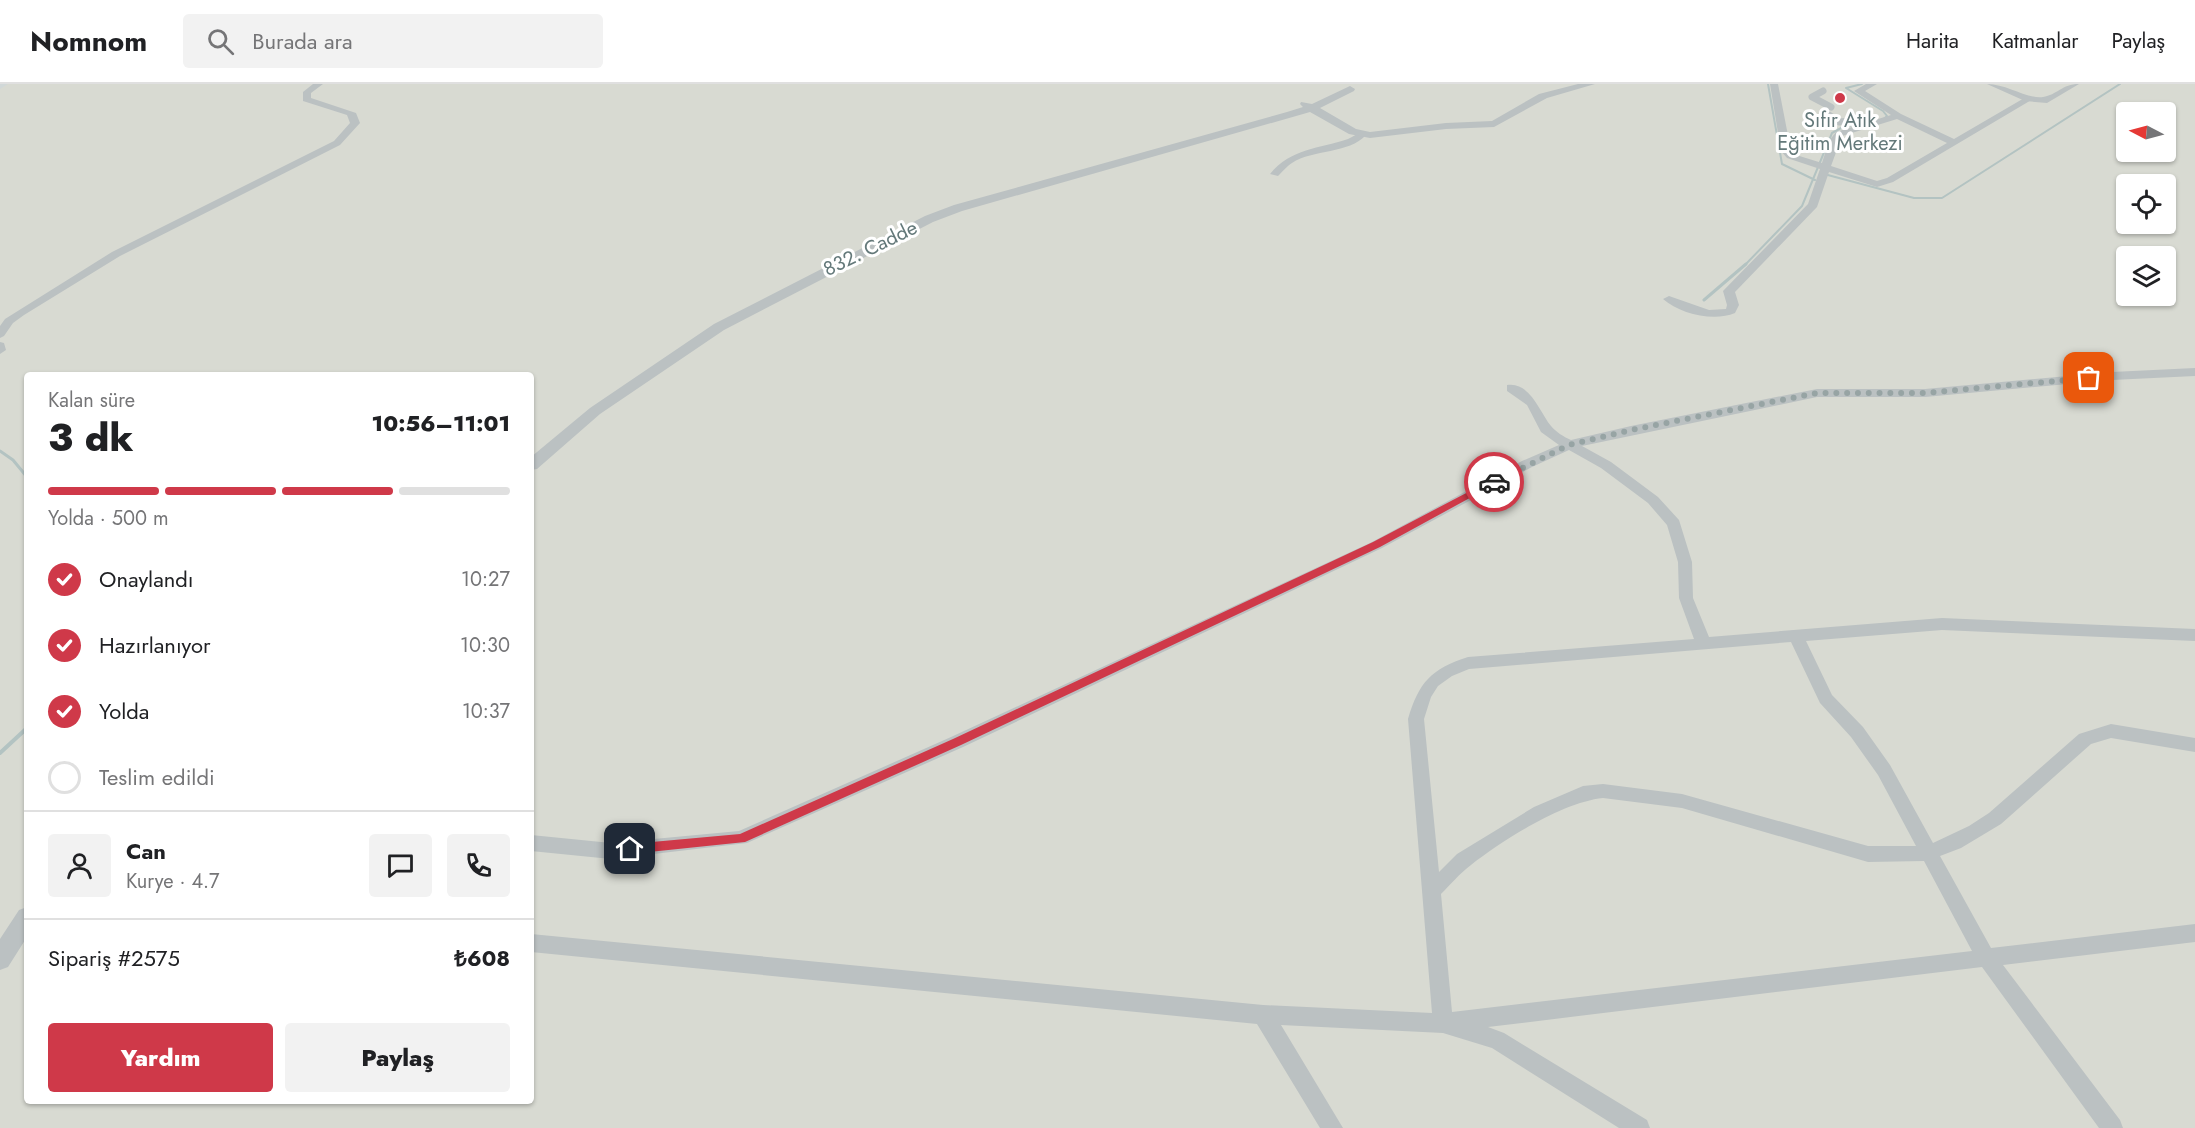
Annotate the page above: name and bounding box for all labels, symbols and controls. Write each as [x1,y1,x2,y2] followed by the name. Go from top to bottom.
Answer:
[183,14,603,68] search box
[30,21,147,62] text: Nomnom
[204,25,237,58] icon: search
[252,25,353,57] text: Burada ara
[1906,26,1959,56] text: Harita
[1992,26,2078,56] text: Katmanlar
[2111,26,2165,56] text: Paylaş
[1833,91,1847,105] marker: Sıfır Atık Eğitim Merkezi
[2116,102,2176,162] north arrow
[2116,102,2176,306] map controls
[1777,106,1903,158] place label: Sıfır Atık Eğitim Merkezi
[2116,174,2176,234] button: locate
[818,213,922,284] street label: 832. Cadde
[2116,246,2176,306] button: layers
[2063,352,2114,403] pin
[2072,361,2105,394] icon: bag
[48,386,135,415] text: Kalan süre
[372,407,510,439] text: 10:56–11:01
[48,409,134,466] text: 3 dk
[1464,452,1524,512] courier
[1478,466,1511,499] icon: car
[48,504,169,533] text: Yolda · 500 m
[48,563,81,596] icon: check
[99,563,194,595] text: Onaylandı
[461,565,510,594] text: 10:27
[48,629,81,662] icon: check
[99,629,211,661] text: Hazırlanıyor
[460,631,510,660] text: 10:30
[48,695,81,728] icon: check
[99,695,149,727] text: Yolda
[462,697,510,726] text: 10:37
[99,761,215,793] text: Teslim edildi
[604,823,655,874] pin
[613,832,646,865] icon: home
[48,834,111,897] button: person
[369,834,432,897] button: chat
[447,834,510,897] button: phone
[126,835,166,867] text: Can
[126,867,220,896] text: Kurye · 4.7
[48,942,180,974] text: Sipariş #2575
[454,942,510,974] text: ₺608
[48,1023,273,1092] button: Yardım
[285,1023,510,1092] button: Paylaş

